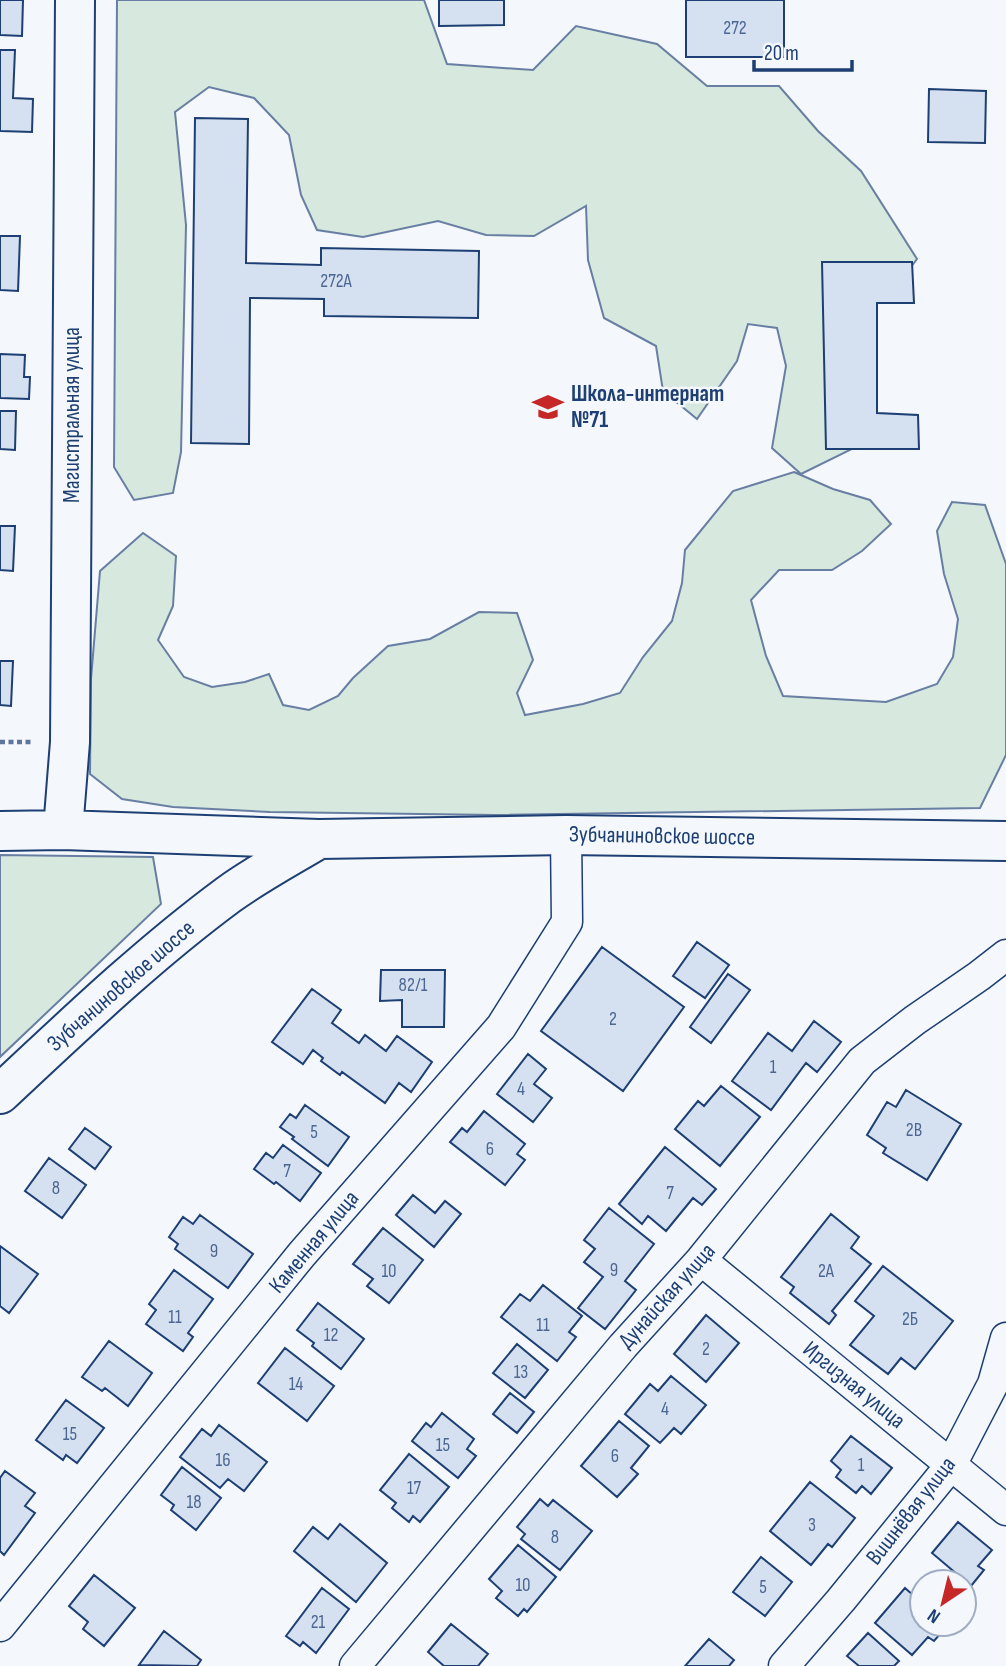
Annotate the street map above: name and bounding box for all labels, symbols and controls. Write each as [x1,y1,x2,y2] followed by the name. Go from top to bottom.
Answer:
[723,17,747,40] house number: 272
[754,28,852,72] scale bar
[764,41,799,66] text: 20 m
[320,270,353,293] house number: 272А
[58,327,86,503] street label: Магистральная улица
[571,380,724,434] place label: Школа-интернат №71
[531,390,565,424] school or university icon: Школа-интернат №71
[569,820,755,852] street label: Зубчаниновское шоссе
[42,914,200,1058] street label: Зубчаниновское шоссе
[399,974,428,997] house number: 82/1
[609,1008,617,1031] house number: 2
[770,1056,777,1079] house number: 1
[517,1078,525,1101] house number: 4
[906,1119,922,1142] house number: 2В
[310,1121,318,1144] house number: 5
[486,1138,494,1161] house number: 6
[283,1160,291,1183] house number: 7
[52,1177,60,1200] house number: 8
[666,1182,674,1205] house number: 7
[263,1185,365,1299] street label: Каменная улица
[613,1238,721,1354] street label: Дунайская улица
[210,1240,218,1263] house number: 9
[610,1259,618,1282] house number: 9
[381,1260,397,1283] house number: 10
[818,1260,835,1283] house number: 2А
[168,1306,182,1329] house number: 11
[902,1308,918,1331] house number: 2Б
[536,1314,550,1337] house number: 11
[324,1324,338,1347] house number: 12
[797,1335,911,1435] street label: Иргизная улица
[702,1338,710,1361] house number: 2
[514,1361,528,1384] house number: 13
[289,1373,303,1396] house number: 14
[661,1398,669,1421] house number: 4
[63,1423,77,1446] house number: 15
[436,1434,450,1457] house number: 15
[611,1445,619,1468] house number: 6
[216,1449,230,1472] house number: 16
[860,1451,962,1571] street label: Вишнёвая улица
[858,1454,865,1477] house number: 1
[407,1477,422,1500] house number: 17
[187,1491,201,1514] house number: 18
[808,1514,816,1537] house number: 3
[551,1526,559,1549] house number: 8
[908,1568,978,1638] north arrow
[515,1574,531,1597] house number: 10
[759,1576,767,1599] house number: 5
[923,1603,945,1628] text: N
[311,1611,326,1634] house number: 21

